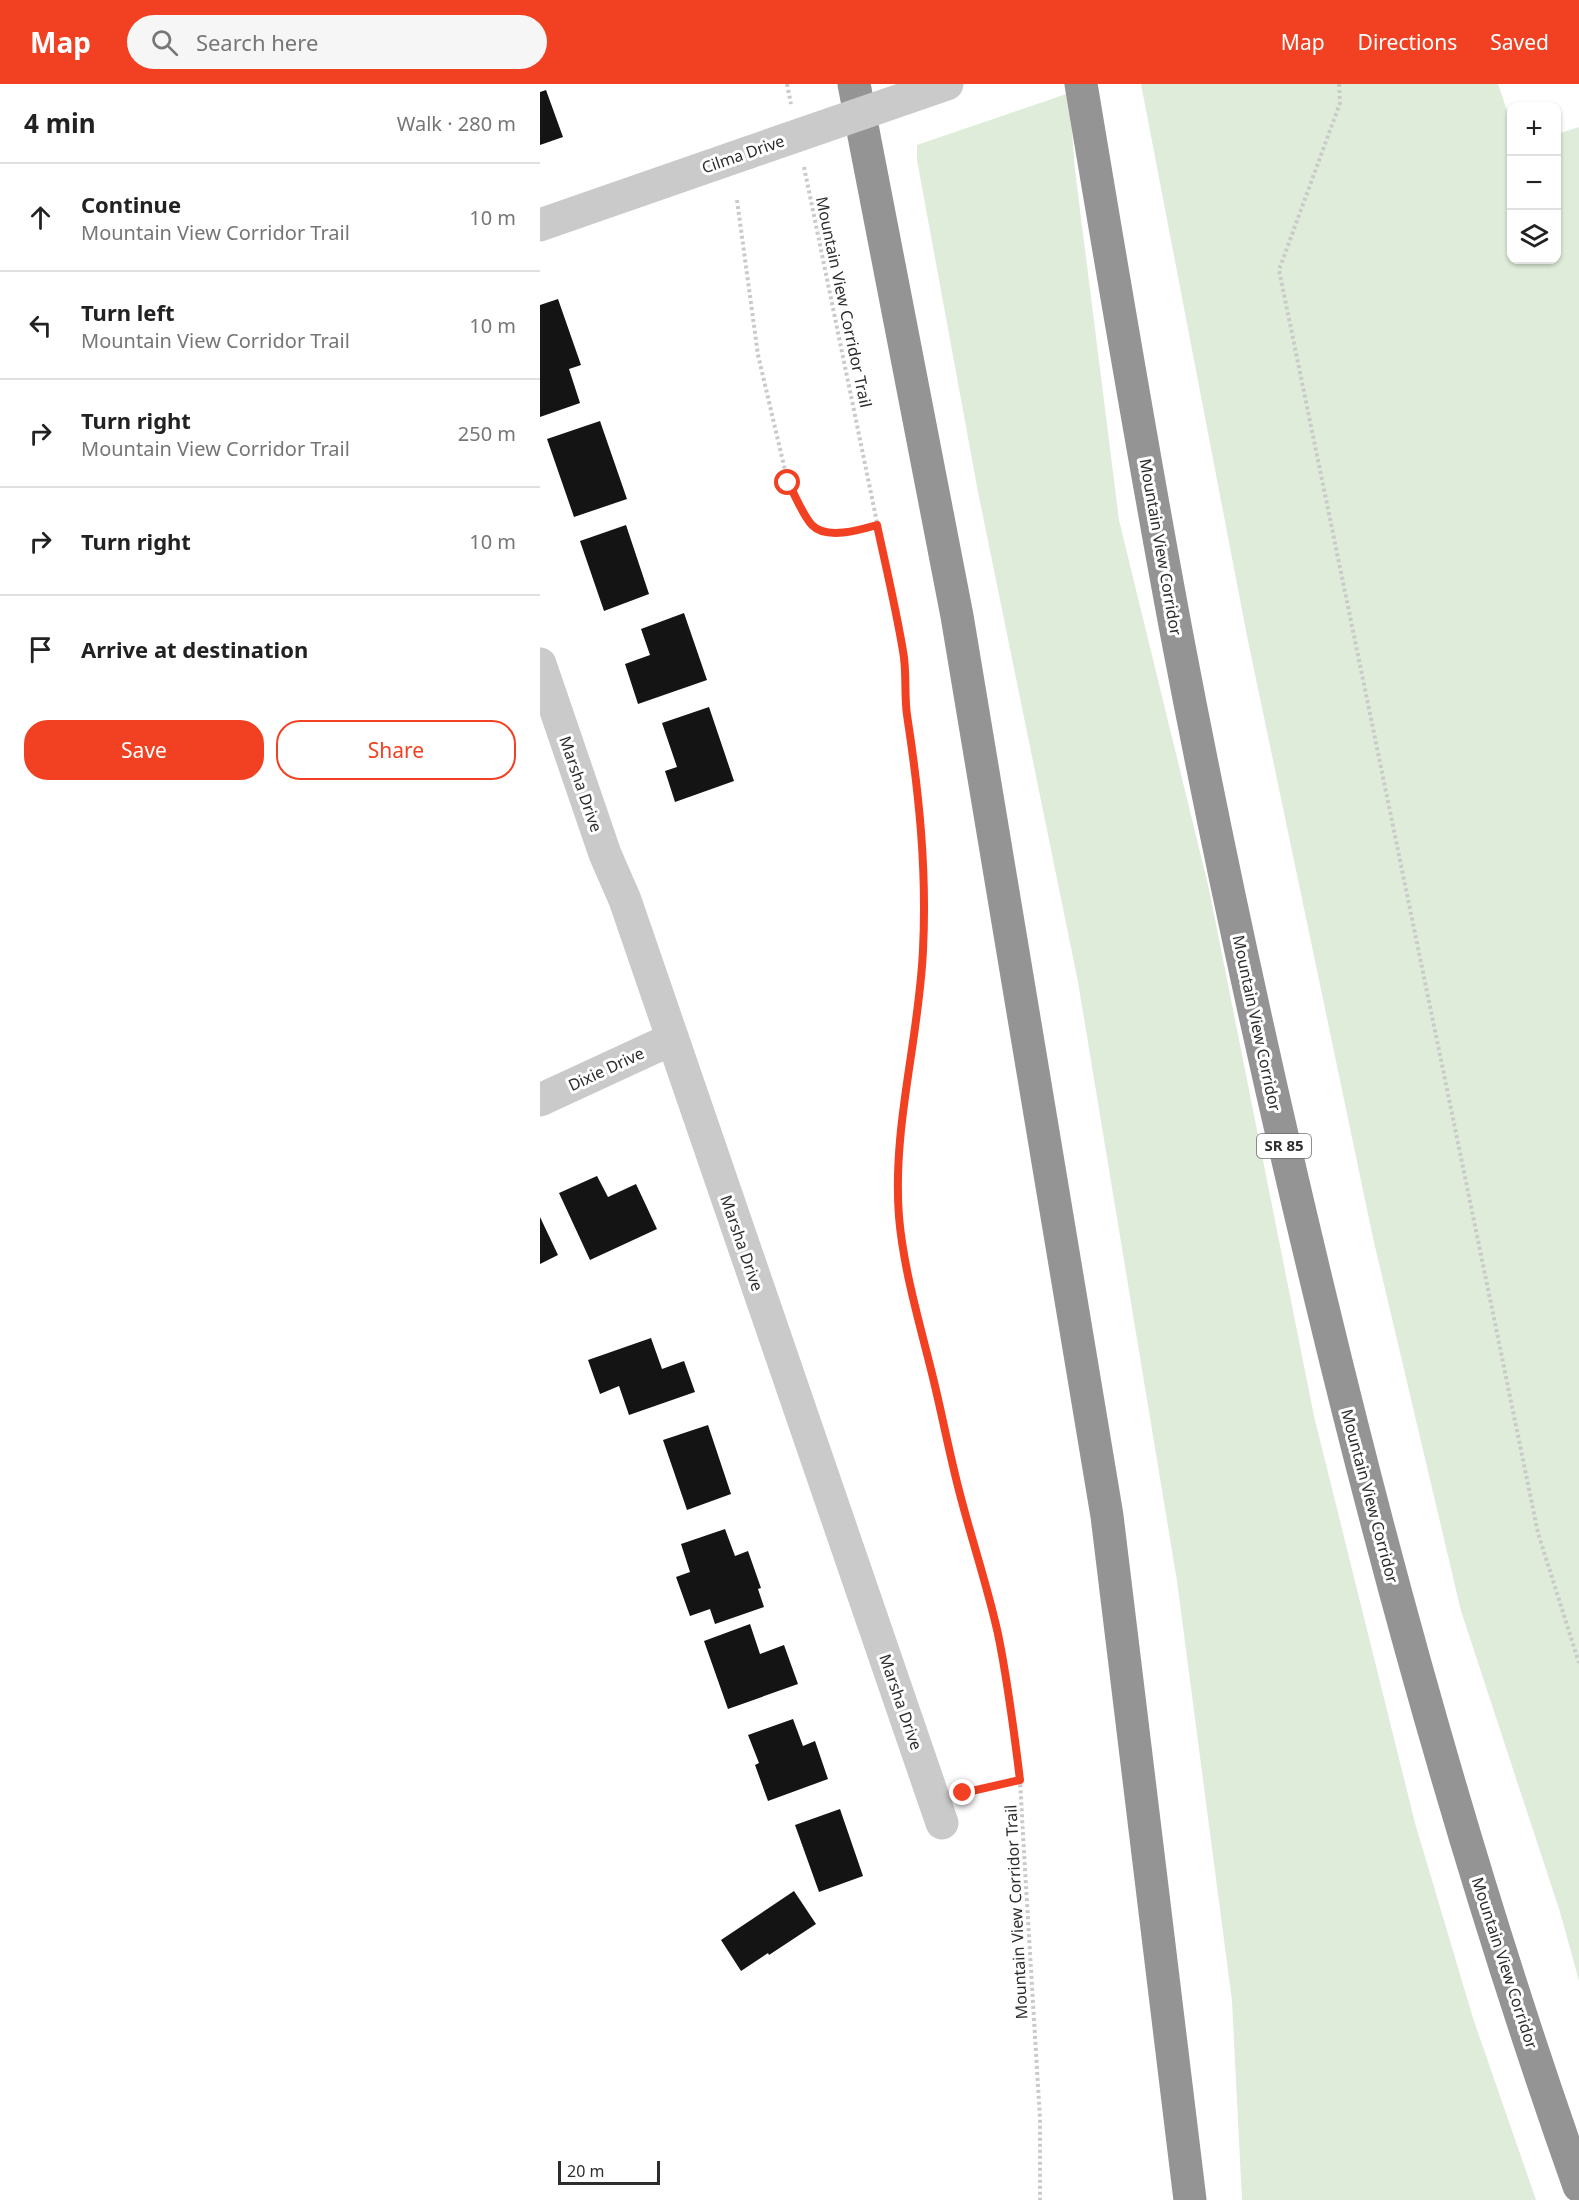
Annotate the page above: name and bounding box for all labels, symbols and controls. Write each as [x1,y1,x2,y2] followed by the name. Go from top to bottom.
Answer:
[127,15,547,69] search box
[30,23,91,61] text: Map
[148,26,181,59] icon: search
[196,27,318,57] text: Search here
[1281,28,1325,56] text: Map
[1358,28,1457,56] text: Directions
[1490,28,1549,56] text: Saved
[1507,102,1561,264] map controls
[1507,102,1561,156] button: +
[24,105,96,141] text: 4 min
[397,110,516,137] text: Walk · 280 m
[699,130,787,178] street label: Cilma Drive
[1507,156,1561,210] button: −
[81,189,181,219] text: Continue
[811,195,877,409] street label: Mountain View Corridor Trail
[24,201,57,234] icon: ahead
[469,204,516,231] text: 10 m
[1507,210,1561,264] button: layers
[81,219,350,246] text: Mountain View Corridor Trail
[81,297,175,327] text: Turn left
[24,309,57,342] icon: left
[469,312,516,339] text: 10 m
[81,327,350,354] text: Mountain View Corridor Trail
[81,405,191,435] text: Turn right
[24,417,57,450] icon: right
[458,420,516,447] text: 250 m
[81,435,350,462] text: Mountain View Corridor Trail
[1135,457,1187,638] street label: Mountain View Corridor
[774,469,800,495] route start
[24,525,57,558] icon: right
[81,526,191,556] text: Turn right
[469,528,516,555] text: 10 m
[24,633,57,666] icon: arrive
[81,634,308,664] text: Arrive at destination
[24,720,264,780] button: Save
[276,720,516,780] button: Share
[554,733,608,835] street label: Marsha Drive
[1228,933,1286,1113] street label: Mountain View Corridor
[565,1042,647,1096] street label: Dixie Drive
[1257,1134,1311,1158] road number: SR 85
[715,1192,769,1294] street label: Marsha Drive
[1336,1407,1404,1586] street label: Mountain View Corridor
[874,1651,928,1753] street label: Marsha Drive
[949,1779,975,1805] route end
[999,1804,1033,2020] street label: Mountain View Corridor Trail
[1467,1874,1543,2052] street label: Mountain View Corridor
[558,2158,660,2186] scale bar
[567,2160,604,2182] text: 20 m

